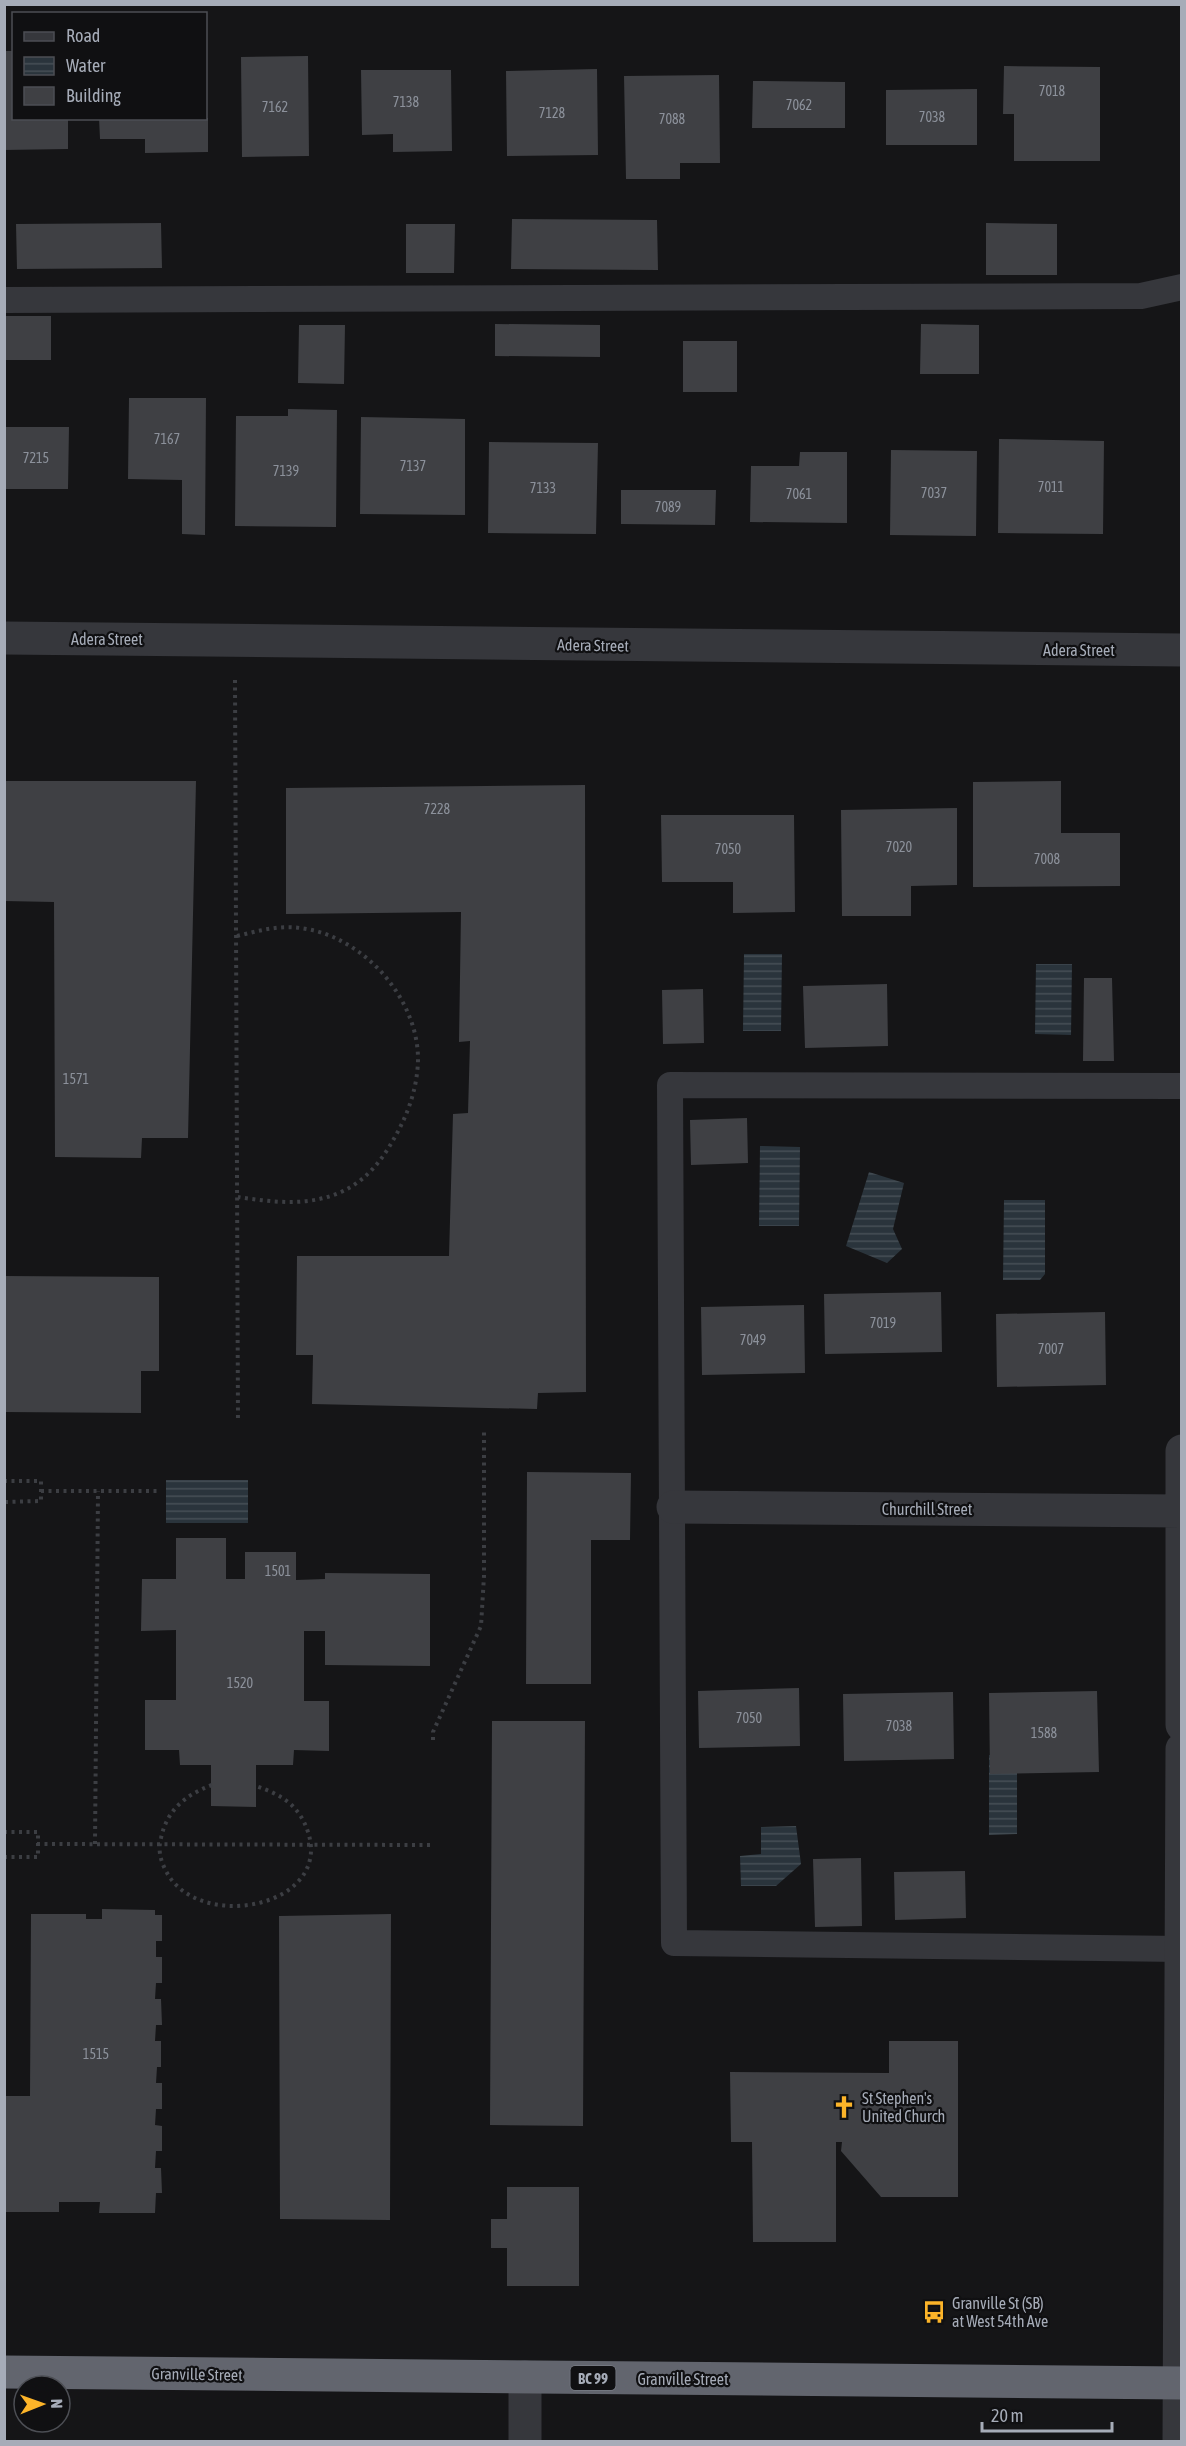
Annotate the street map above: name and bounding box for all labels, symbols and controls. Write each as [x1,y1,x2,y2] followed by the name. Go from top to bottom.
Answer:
[12,12,207,120] legend
[66,25,100,46] text: Road
[66,55,106,76] text: Water
[1039,83,1066,99] house number: 7018
[66,85,121,106] text: Building
[393,94,420,110] house number: 7138
[786,97,812,113] house number: 7062
[262,99,288,115] house number: 7162
[539,105,566,121] house number: 7128
[919,109,946,125] house number: 7038
[659,111,686,127] house number: 7088
[154,431,180,447] house number: 7167
[23,450,49,466] house number: 7215
[400,458,426,474] house number: 7137
[273,463,299,479] house number: 7139
[1038,479,1064,495] house number: 7011
[530,480,556,496] house number: 7133
[921,485,947,501] house number: 7037
[786,486,812,502] house number: 7061
[655,499,681,515] house number: 7089
[71,630,143,648] street label: Adera Street
[557,635,629,655] street label: Adera Street
[1043,641,1115,659] street label: Adera Street
[424,801,451,817] house number: 7228
[886,839,913,855] house number: 7020
[715,841,742,857] house number: 7050
[1034,851,1061,867] house number: 7008
[63,1071,89,1087] house number: 1571
[870,1315,896,1331] house number: 7019
[740,1332,766,1348] house number: 7049
[1038,1341,1064,1357] house number: 7007
[882,1500,973,1518] street label: Churchill Street
[265,1563,291,1579] house number: 1501
[227,1675,254,1691] house number: 1520
[736,1710,763,1726] house number: 7050
[886,1718,913,1734] house number: 7038
[1031,1725,1058,1741] house number: 1588
[83,2046,109,2062] house number: 1515
[862,2089,945,2125] place label: St Stephen's United Church
[831,2094,857,2120] church icon: St Stephen's United Church
[952,2294,1048,2330] place label: Granville St (SB) at West 54th Ave
[921,2299,947,2325] bus stop icon: Granville St (SB) at West 54th Ave
[151,2364,243,2384] street label: Granville Street
[570,2366,616,2390] road number: BC 99
[637,2370,729,2388] street label: Granville Street
[12,2374,72,2434] north arrow
[982,2395,1112,2433] scale bar
[48,2399,66,2409] text: N
[991,2405,1023,2426] text: 20 m

